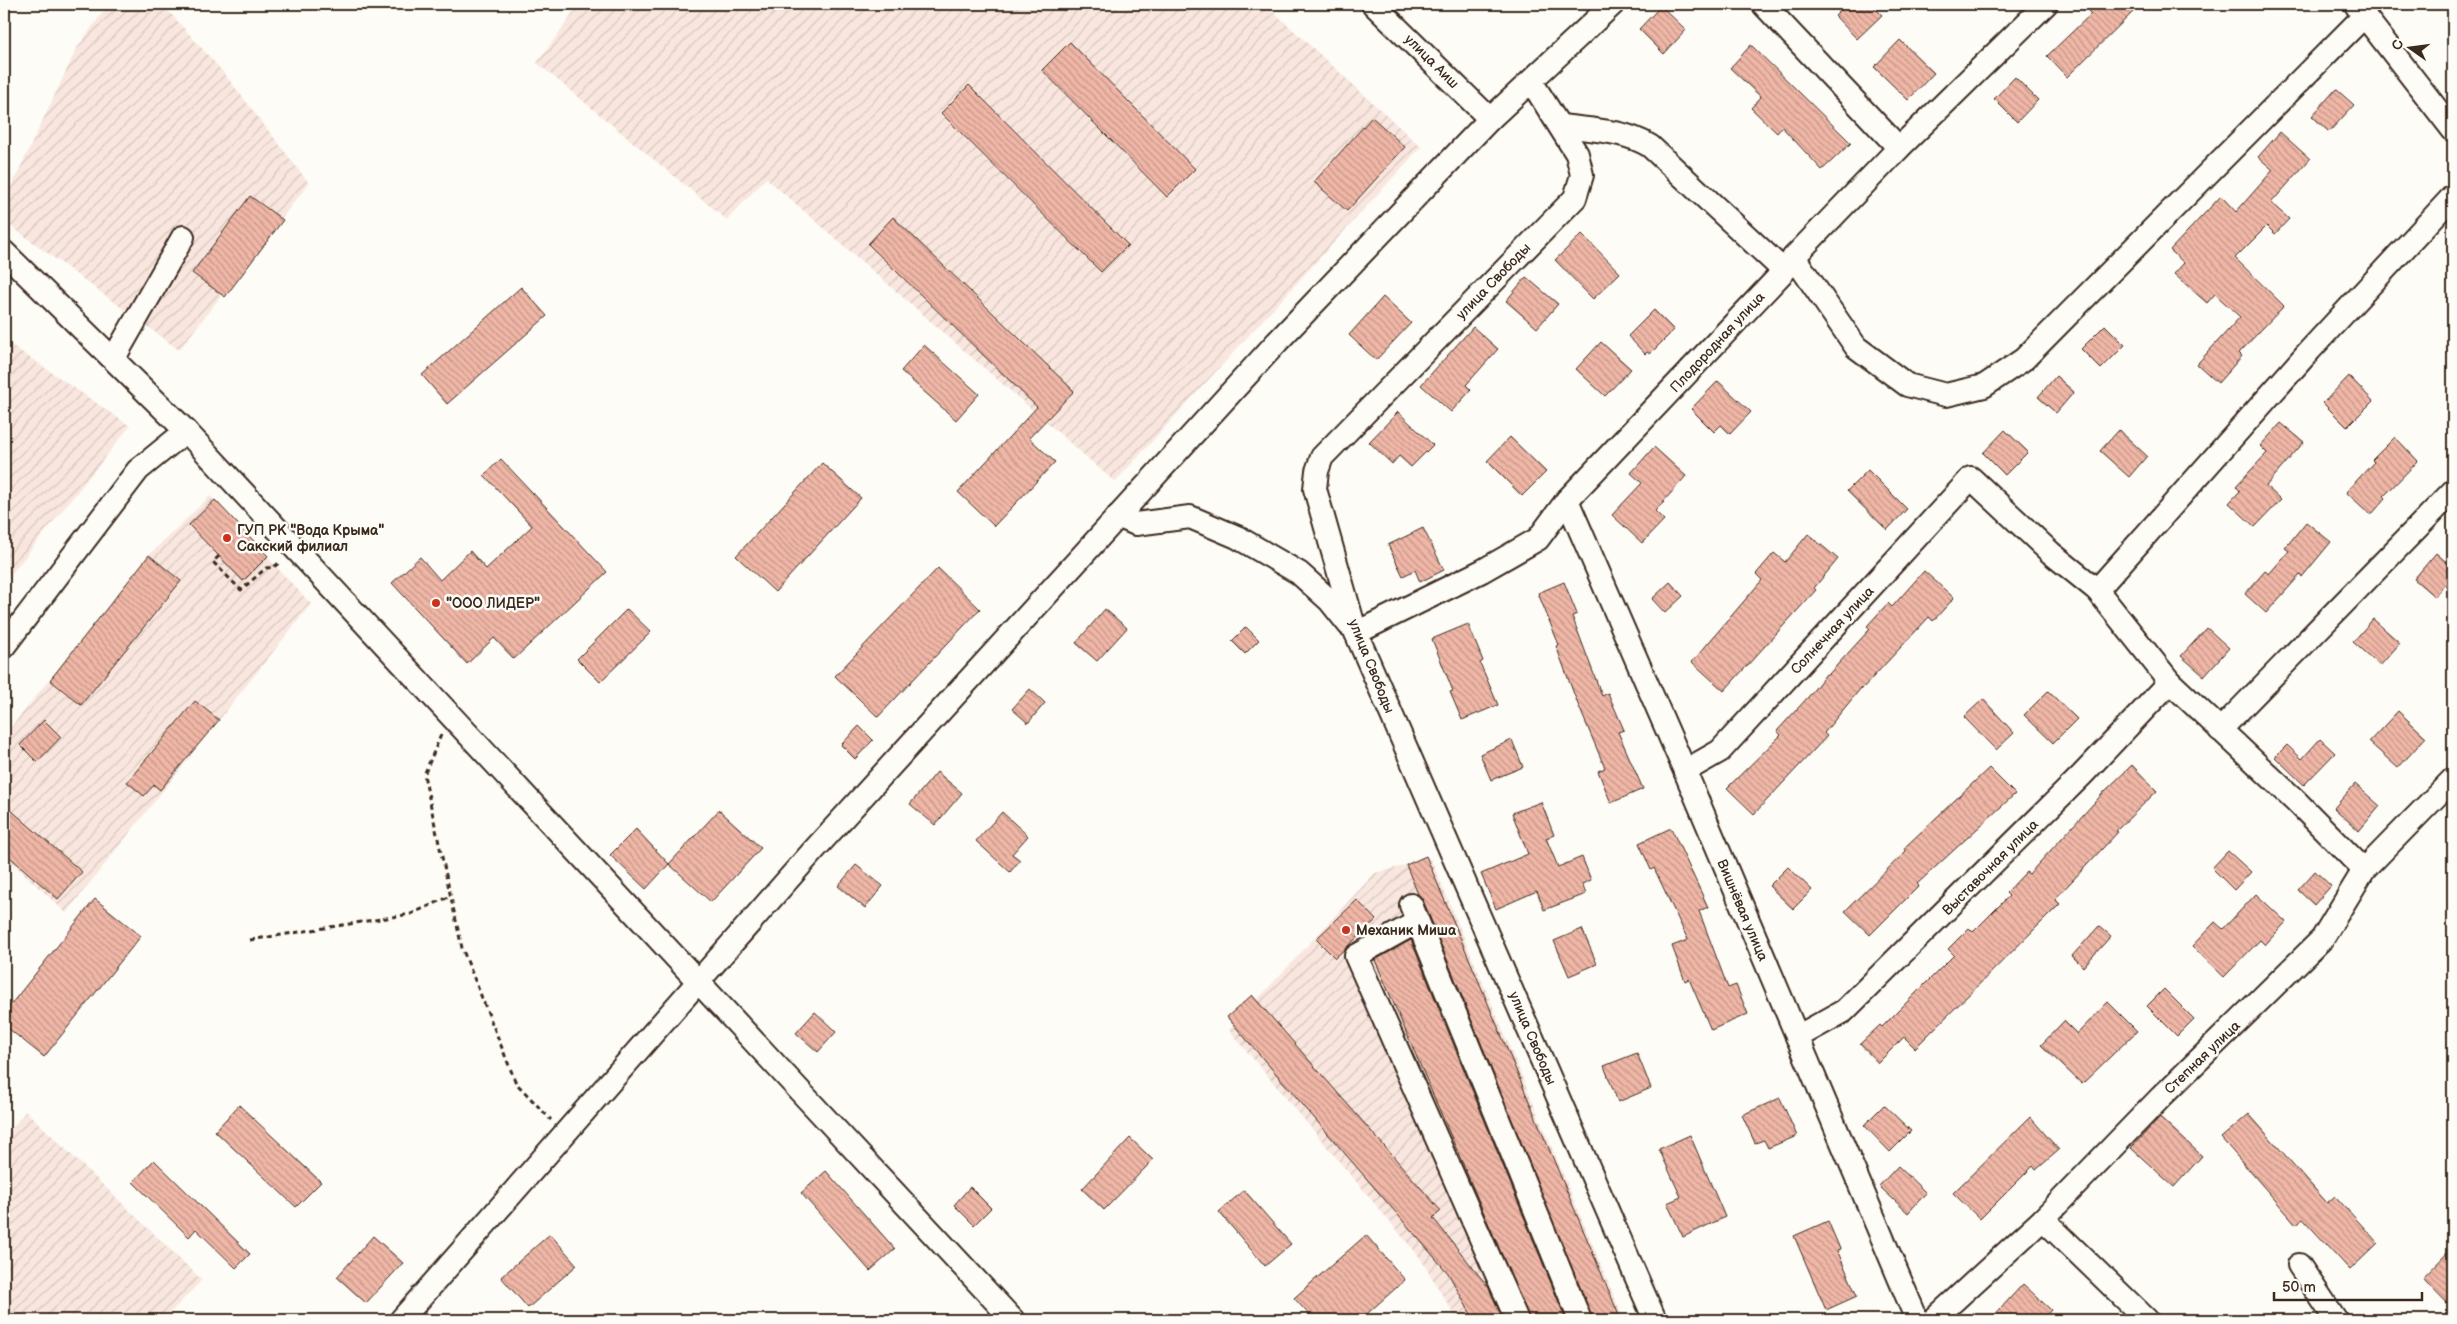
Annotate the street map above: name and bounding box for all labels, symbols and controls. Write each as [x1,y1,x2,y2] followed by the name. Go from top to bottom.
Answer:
[2384,22,2434,72] north arrow
[1401,31,1462,92] street label: улица Аиш
[2388,38,2407,52] text: С
[1453,240,1534,323] street label: улица Свободы
[1666,288,1769,396] street label: Плодородная улица
[237,522,384,555] place label: ГУП РК "Вода Крыма" Сакский филиал
[221,532,233,544] marker: ГУП РК "Вода Крыма" Сакский филиал
[1787,582,1878,678] street label: Солнечная улица
[446,595,540,612] place label: "ООО ЛИДЕР"
[430,597,442,609] marker: "ООО ЛИДЕР"
[1345,617,1398,716] street label: улица Свободы
[1939,815,2042,919] street label: Выставочная улица
[1713,857,1772,964] street label: Вишнёвая улица
[1356,922,1457,939] place label: Механик Миша
[1340,924,1352,936] marker: Механик Миша
[1505,989,1560,1087] street label: улица Свободы
[2161,1017,2244,1098] street label: Степная улица
[2274,1269,2422,1301] scale bar
[2282,1278,2316,1297] text: 50 m

